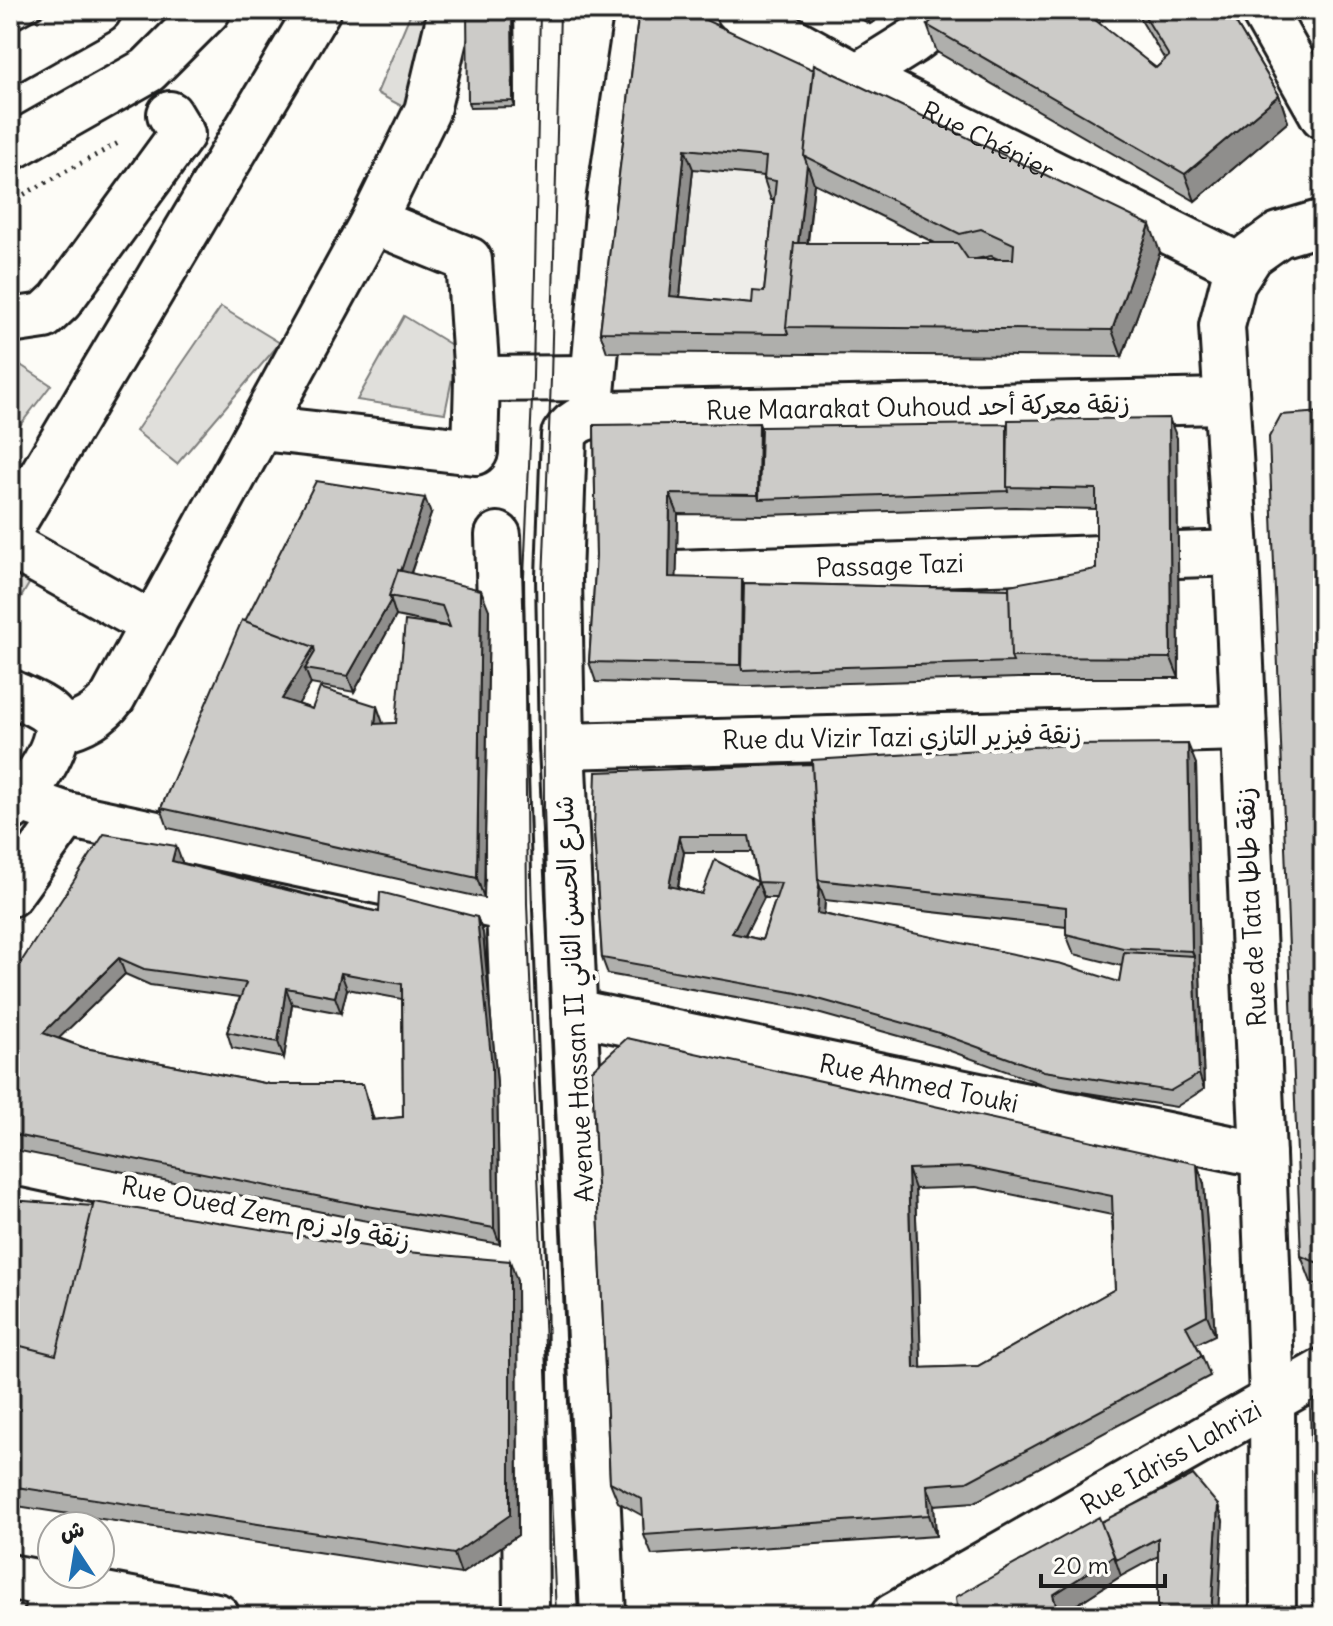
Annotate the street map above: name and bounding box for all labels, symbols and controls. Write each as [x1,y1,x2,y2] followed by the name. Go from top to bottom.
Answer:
[916,94,1060,187] street label: Rue Chénier
[706,386,1130,427] street label: Rue Maarakat Ouhoud زنقة معركة أحد
[815,546,964,584] street label: Passage Tazi
[722,717,1082,759] street label: Rue du Vizir Tazi زنقة فيزير التازي
[1228,786,1273,1028] street label: Rue de Tata زنقة طاطا
[546,794,608,1203] street label: Avenue Hassan II شارع الحسن الثاني
[816,1046,1021,1120] street label: Rue Ahmed Touki
[118,1168,413,1261] street label: Rue Oued Zem زنقة واد زم
[1075,1393,1267,1522] street label: Rue Idriss Lahrizi
[36,1510,116,1590] north arrow
[57,1514,87,1547] text: ش
[1041,1538,1165,1588] scale bar
[1053,1550,1109,1580] text: 20 m

